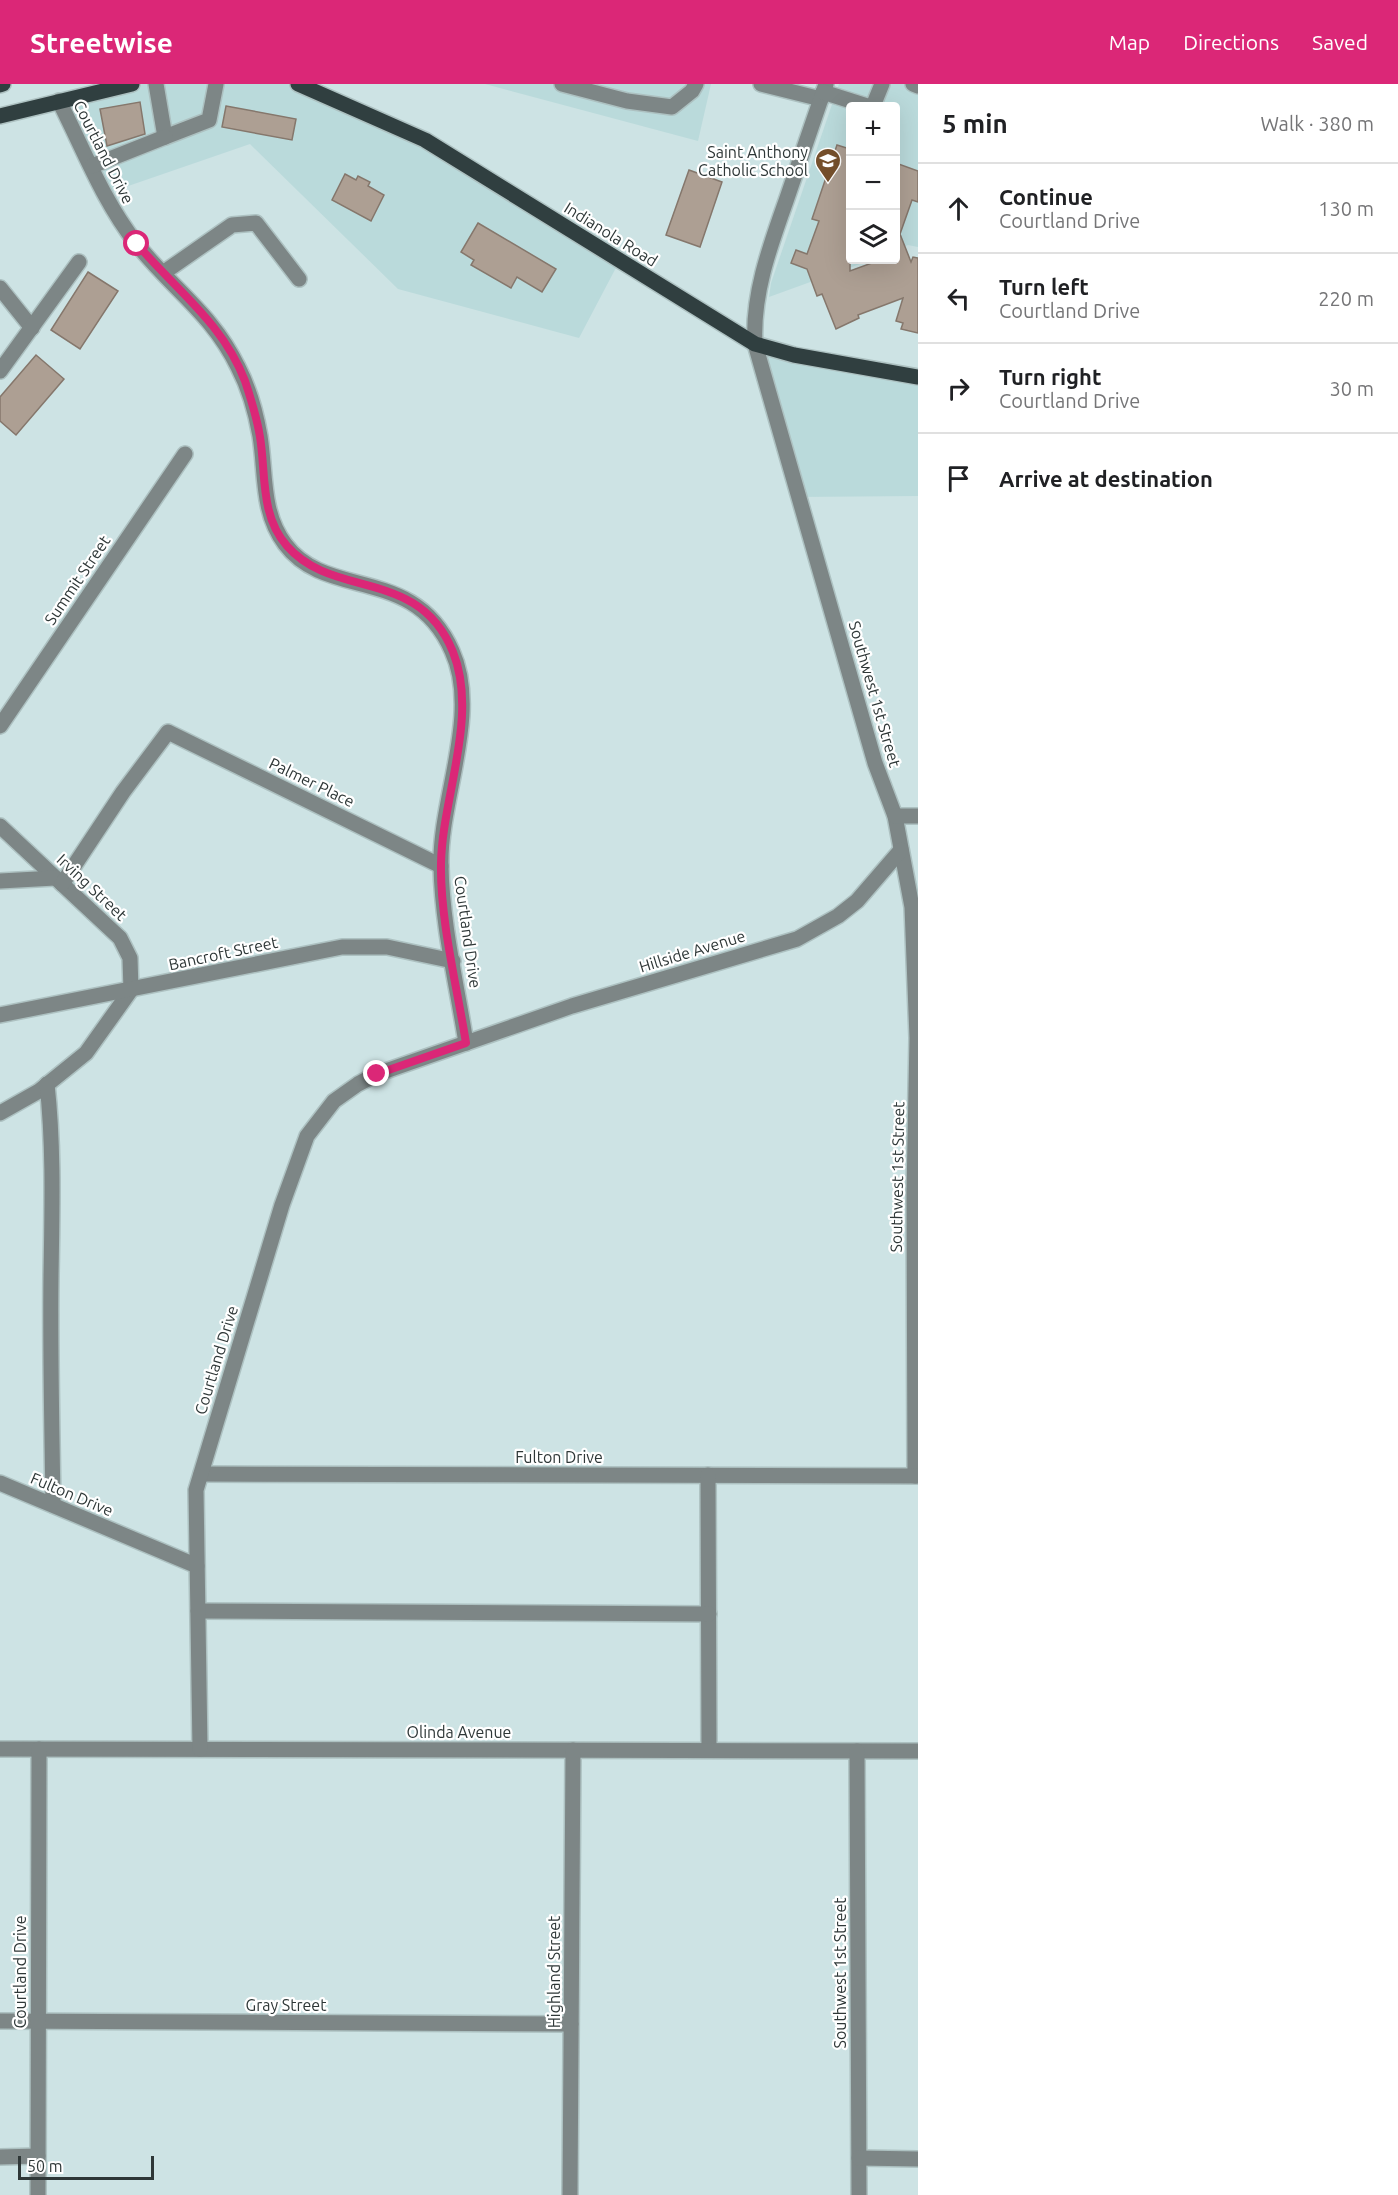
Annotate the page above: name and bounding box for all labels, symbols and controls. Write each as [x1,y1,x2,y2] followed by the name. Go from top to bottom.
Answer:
[30,27,173,58] text: Streetwise
[1109,30,1150,54] text: Map
[1183,30,1279,54] text: Directions
[1312,30,1368,54] text: Saved
[70,98,138,206] street label: Courtland Drive
[846,102,900,264] map controls
[846,102,900,156] button: +
[942,109,1008,138] text: 5 min
[1261,112,1374,135] text: Walk · 380 m
[698,143,808,179] place label: Saint Anthony Catholic School
[813,146,843,184] school or university icon: Saint Anthony Catholic School
[846,156,900,210] button: −
[999,184,1093,209] text: Continue
[942,192,975,225] icon: ahead
[1318,197,1374,220] text: 130 m
[561,198,661,270] street label: Indianola Road
[999,209,1140,232] text: Courtland Drive
[846,210,900,264] button: layers
[123,230,149,256] route start
[999,274,1089,299] text: Turn left
[942,282,975,315] icon: left
[1318,287,1374,310] text: 220 m
[999,299,1140,322] text: Courtland Drive
[999,364,1101,389] text: Turn right
[942,372,975,405] icon: right
[1330,377,1374,400] text: 30 m
[999,389,1140,412] text: Courtland Drive
[942,462,975,495] icon: arrive
[999,466,1213,491] text: Arrive at destination
[41,531,114,628] street label: Summit Street
[846,619,905,770] street label: Southwest 1st Street
[267,754,357,810] street label: Palmer Place
[53,850,131,924] street label: Irving Street
[451,875,485,989] street label: Courtland Drive
[637,926,747,976] street label: Hillside Avenue
[167,933,280,973] street label: Bancroft Street
[363,1060,389,1086] route end
[887,1101,907,1253] street label: Southwest 1st Street
[191,1303,241,1417] street label: Courtland Drive
[515,1448,603,1466] street label: Fulton Drive
[28,1469,116,1519] street label: Fulton Drive
[407,1723,511,1741] street label: Olinda Avenue
[831,1897,849,2049] street label: Southwest 1st Street
[11,1915,29,2029] street label: Courtland Drive
[545,1915,563,2028] street label: Highland Street
[246,1996,327,2014] street label: Gray Street
[18,2153,154,2180] scale bar
[27,2157,63,2175] text: 50 m

